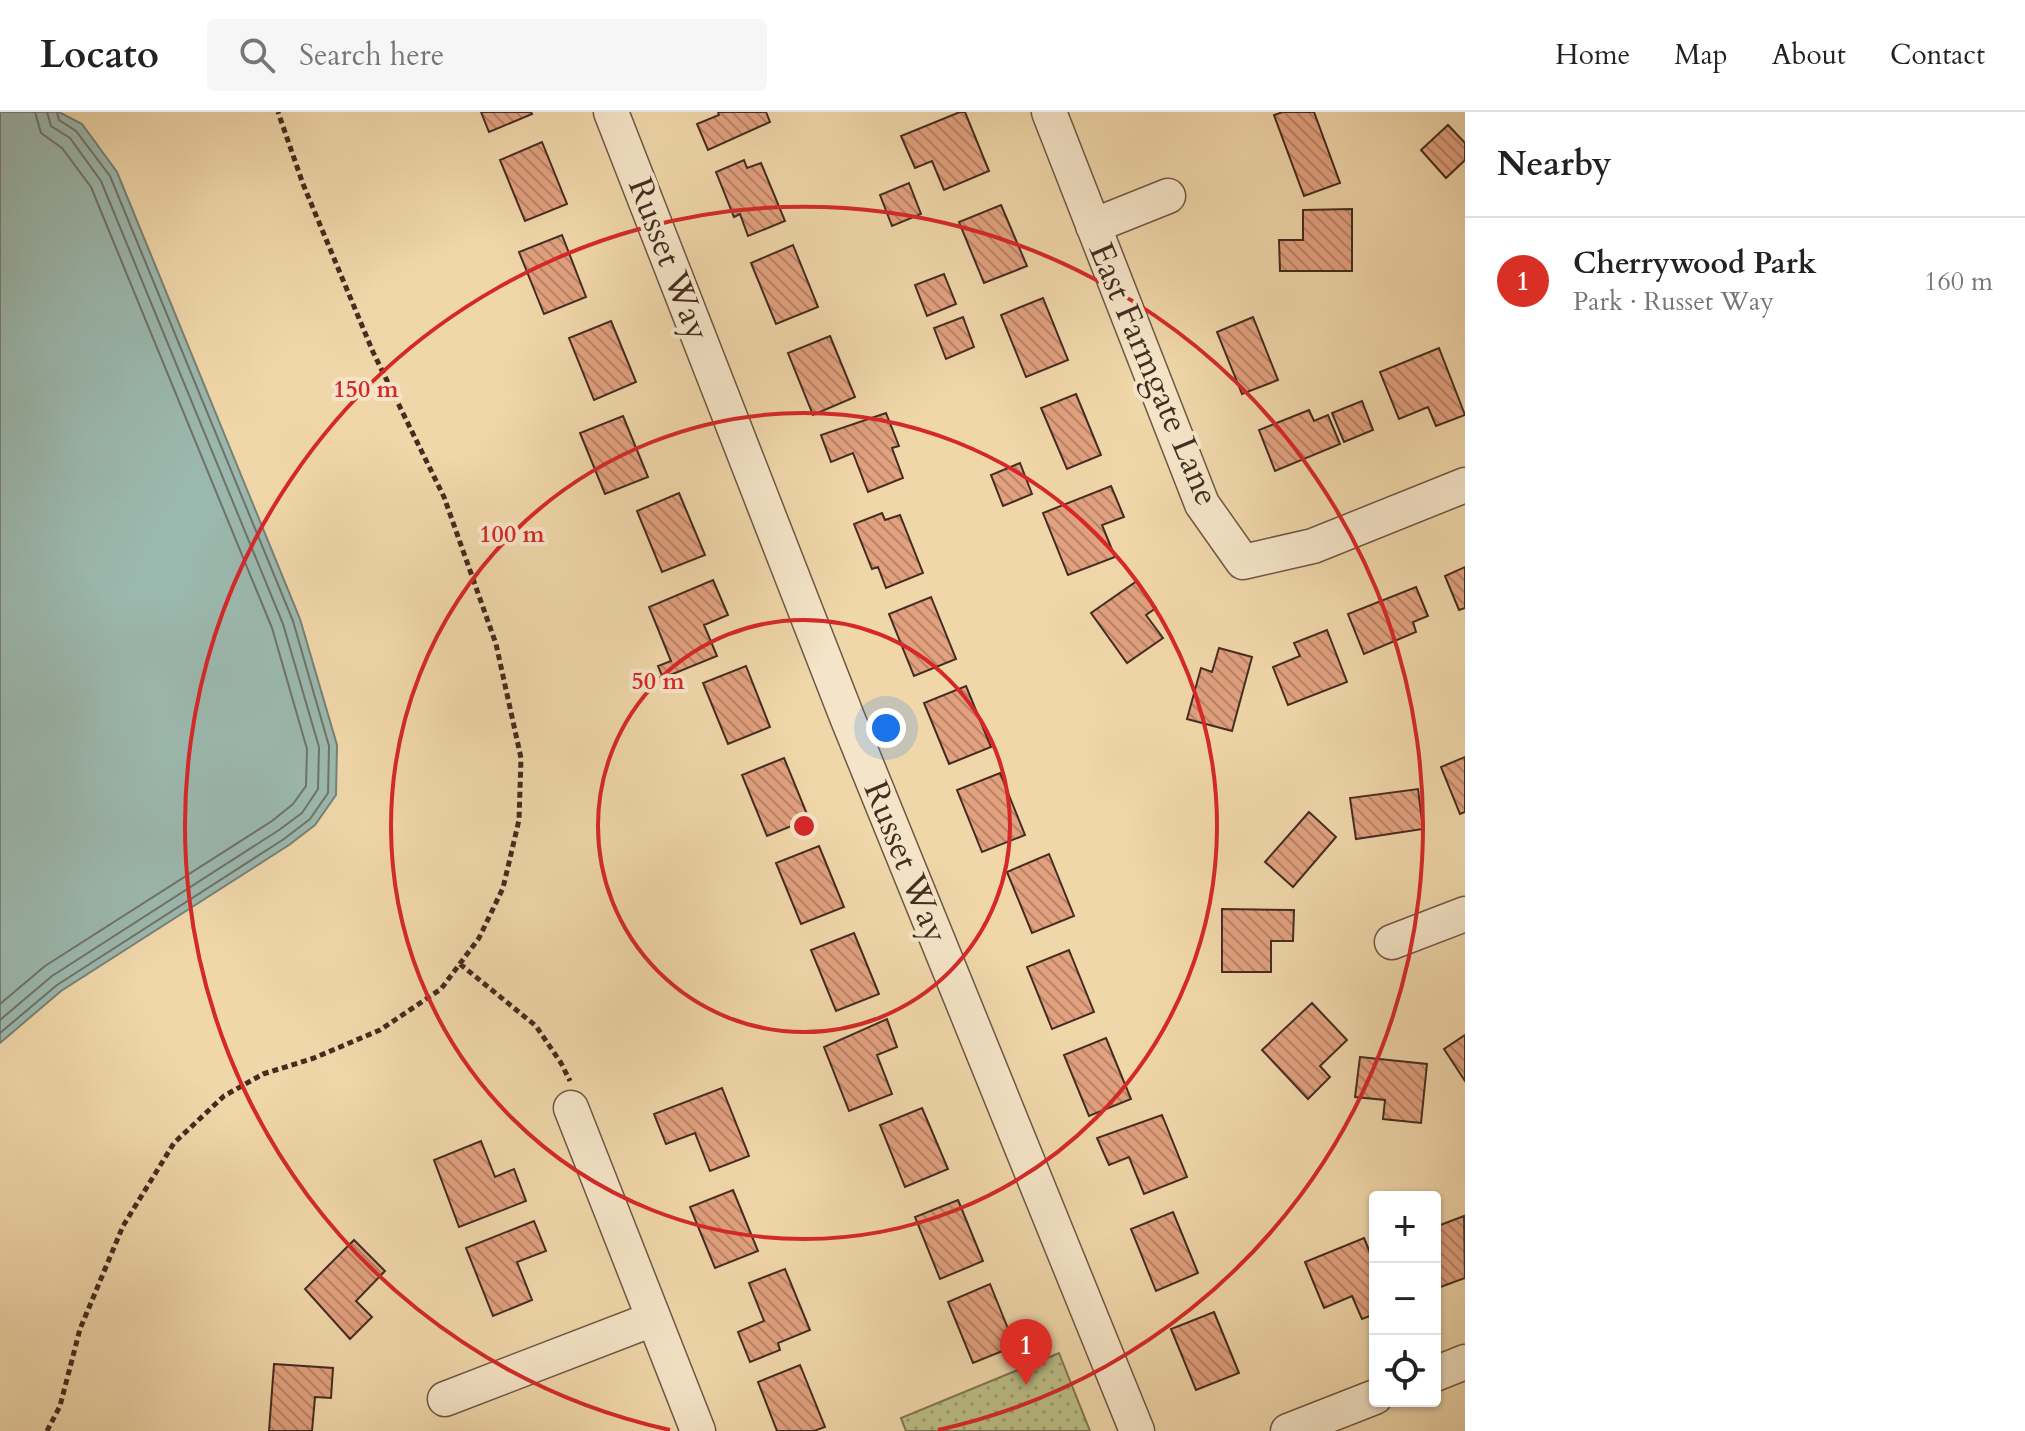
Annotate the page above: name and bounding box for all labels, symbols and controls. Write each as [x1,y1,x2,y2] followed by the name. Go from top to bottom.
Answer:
[207,19,767,91] search box
[40,29,159,81] text: Locato
[235,33,279,77] icon: search
[299,35,444,76] text: Search here
[1555,36,1630,74] text: Home
[1674,36,1728,74] text: Map
[1772,36,1846,74] text: About
[1890,36,1985,74] text: Contact
[1497,141,1612,187] text: Nearby
[617,171,721,347] street label: Russet Way
[1078,236,1230,512] street label: East Farmgate Lane
[1573,243,1816,284] text: Cherrywood Park
[1516,264,1530,299] text: 1
[1924,264,1993,299] text: 160 m
[1573,284,1774,319] text: Park · Russet Way
[333,373,400,406] text: 150 m
[479,518,546,551] text: 100 m
[631,665,685,698] text: 50 m
[866,708,906,748] your location
[853,774,959,950] street label: Russet Way
[790,812,818,840] centre of rings
[1369,1191,1441,1407] map controls
[1369,1191,1441,1263] button: +
[1369,1263,1441,1335] button: −
[1000,1319,1052,1385] pin: 1
[1369,1335,1441,1407] button: locate

